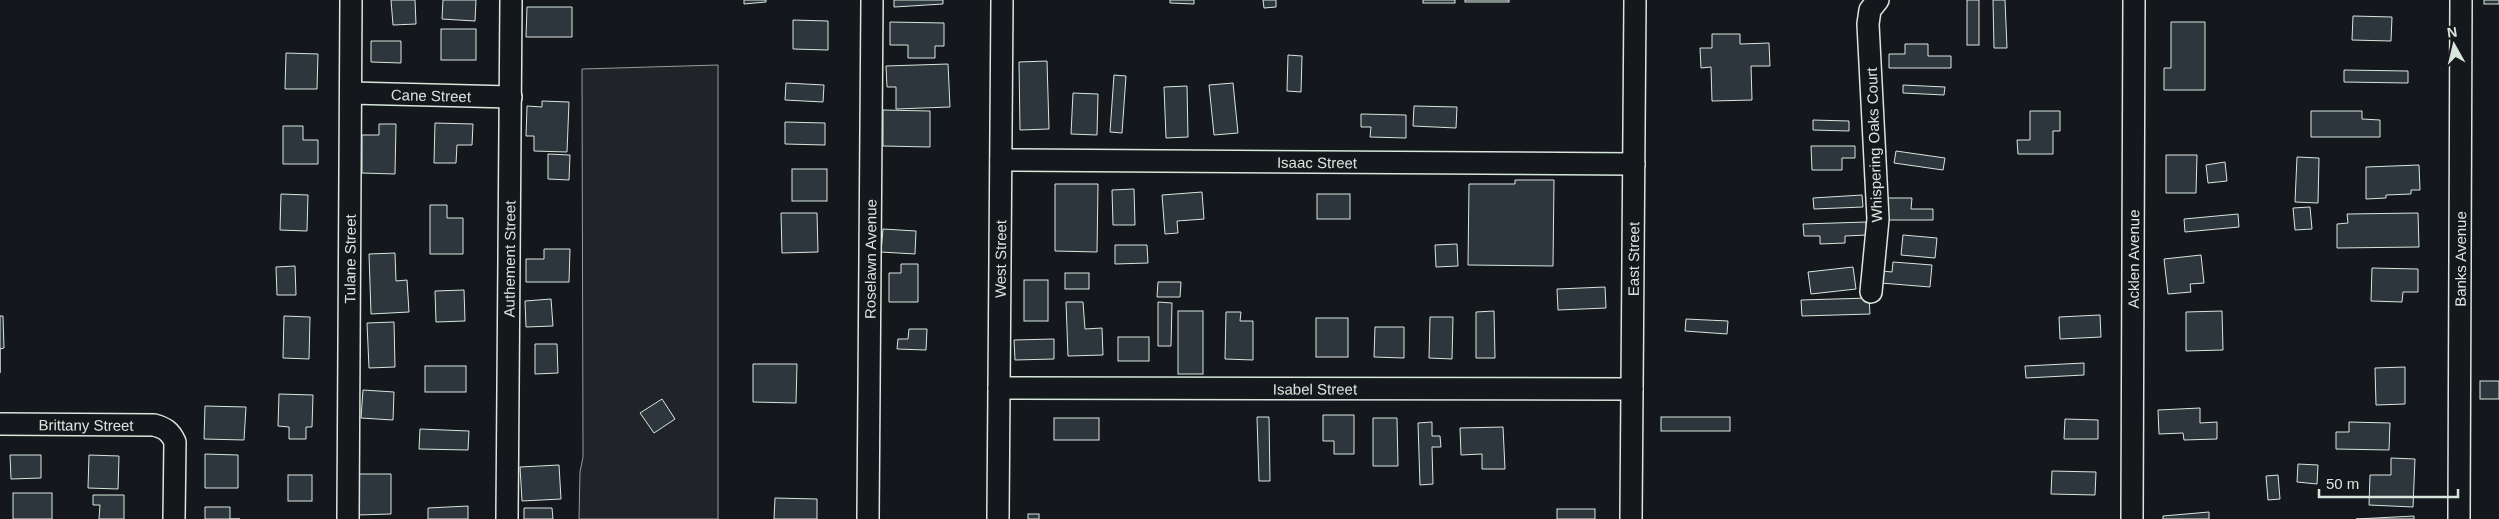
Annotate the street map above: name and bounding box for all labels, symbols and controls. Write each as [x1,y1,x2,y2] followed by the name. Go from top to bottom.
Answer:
[2429,20,2479,70] north arrow
[2446,23,2458,41] text: N
[1863,66,1885,223] street label: Whispering Oaks Court
[391,86,472,105] street label: Cane Street
[1277,153,1358,171] street label: Isaac Street
[861,199,879,319] street label: Roselawn Avenue
[500,200,518,317] street label: Authement Street
[2124,209,2142,309] street label: Acklen Avenue
[2451,211,2469,307] street label: Banks Avenue
[341,213,358,304] street label: Tulane Street
[991,219,1009,298] street label: West Street
[1624,221,1642,296] street label: East Street
[1273,380,1358,397] street label: Isabel Street
[38,416,134,433] street label: Brittany Street
[2319,466,2458,498] scale bar
[2326,475,2359,492] text: 50 m

